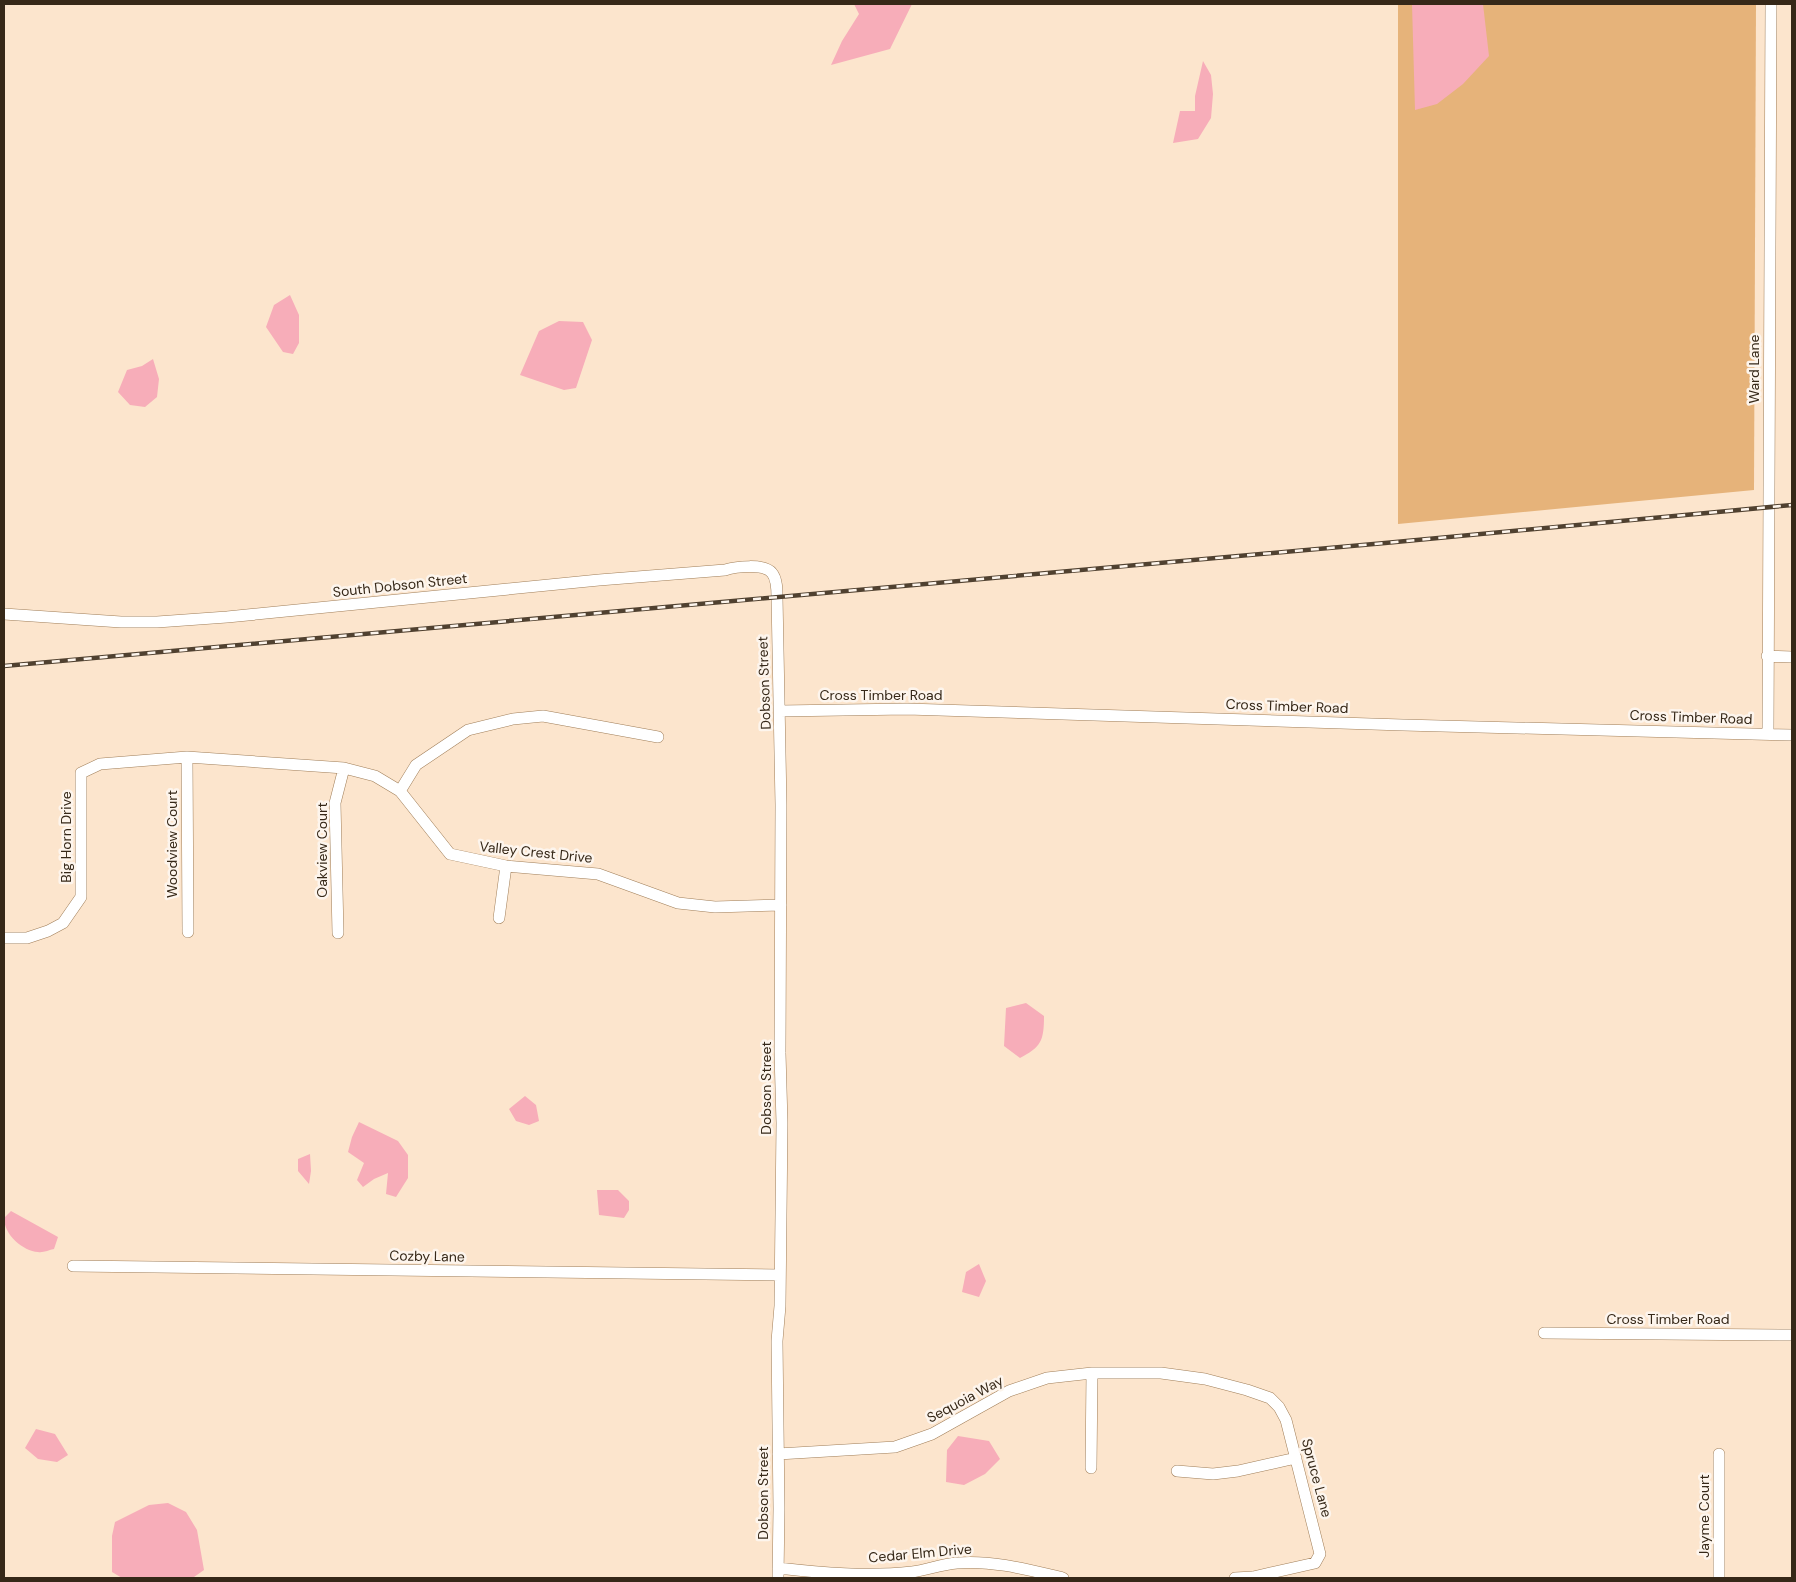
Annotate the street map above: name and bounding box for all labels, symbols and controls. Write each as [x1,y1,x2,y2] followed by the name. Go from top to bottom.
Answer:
[1745,335,1763,403] street label: Ward Lane
[332,569,468,601] street label: South Dobson Street
[753,636,775,730] street label: Dobson Street
[820,686,942,704] street label: Cross Timber Road
[1225,695,1349,717] street label: Cross Timber Road
[1629,706,1753,728] street label: Cross Timber Road
[163,790,181,898] street label: Woodview Court
[57,791,75,883] street label: Big Horn Drive
[313,802,331,898] street label: Oakview Court
[479,837,593,867] street label: Valley Crest Drive
[757,1041,775,1135] street label: Dobson Street
[389,1246,465,1266] street label: Cozby Lane
[1607,1310,1729,1328] street label: Cross Timber Road
[924,1371,1006,1427] street label: Sequoia Way
[1298,1437,1336,1519] street label: Spruce Lane
[754,1446,772,1540] street label: Dobson Street
[1695,1474,1713,1558] street label: Jayme Court
[868,1540,972,1566] street label: Cedar Elm Drive

